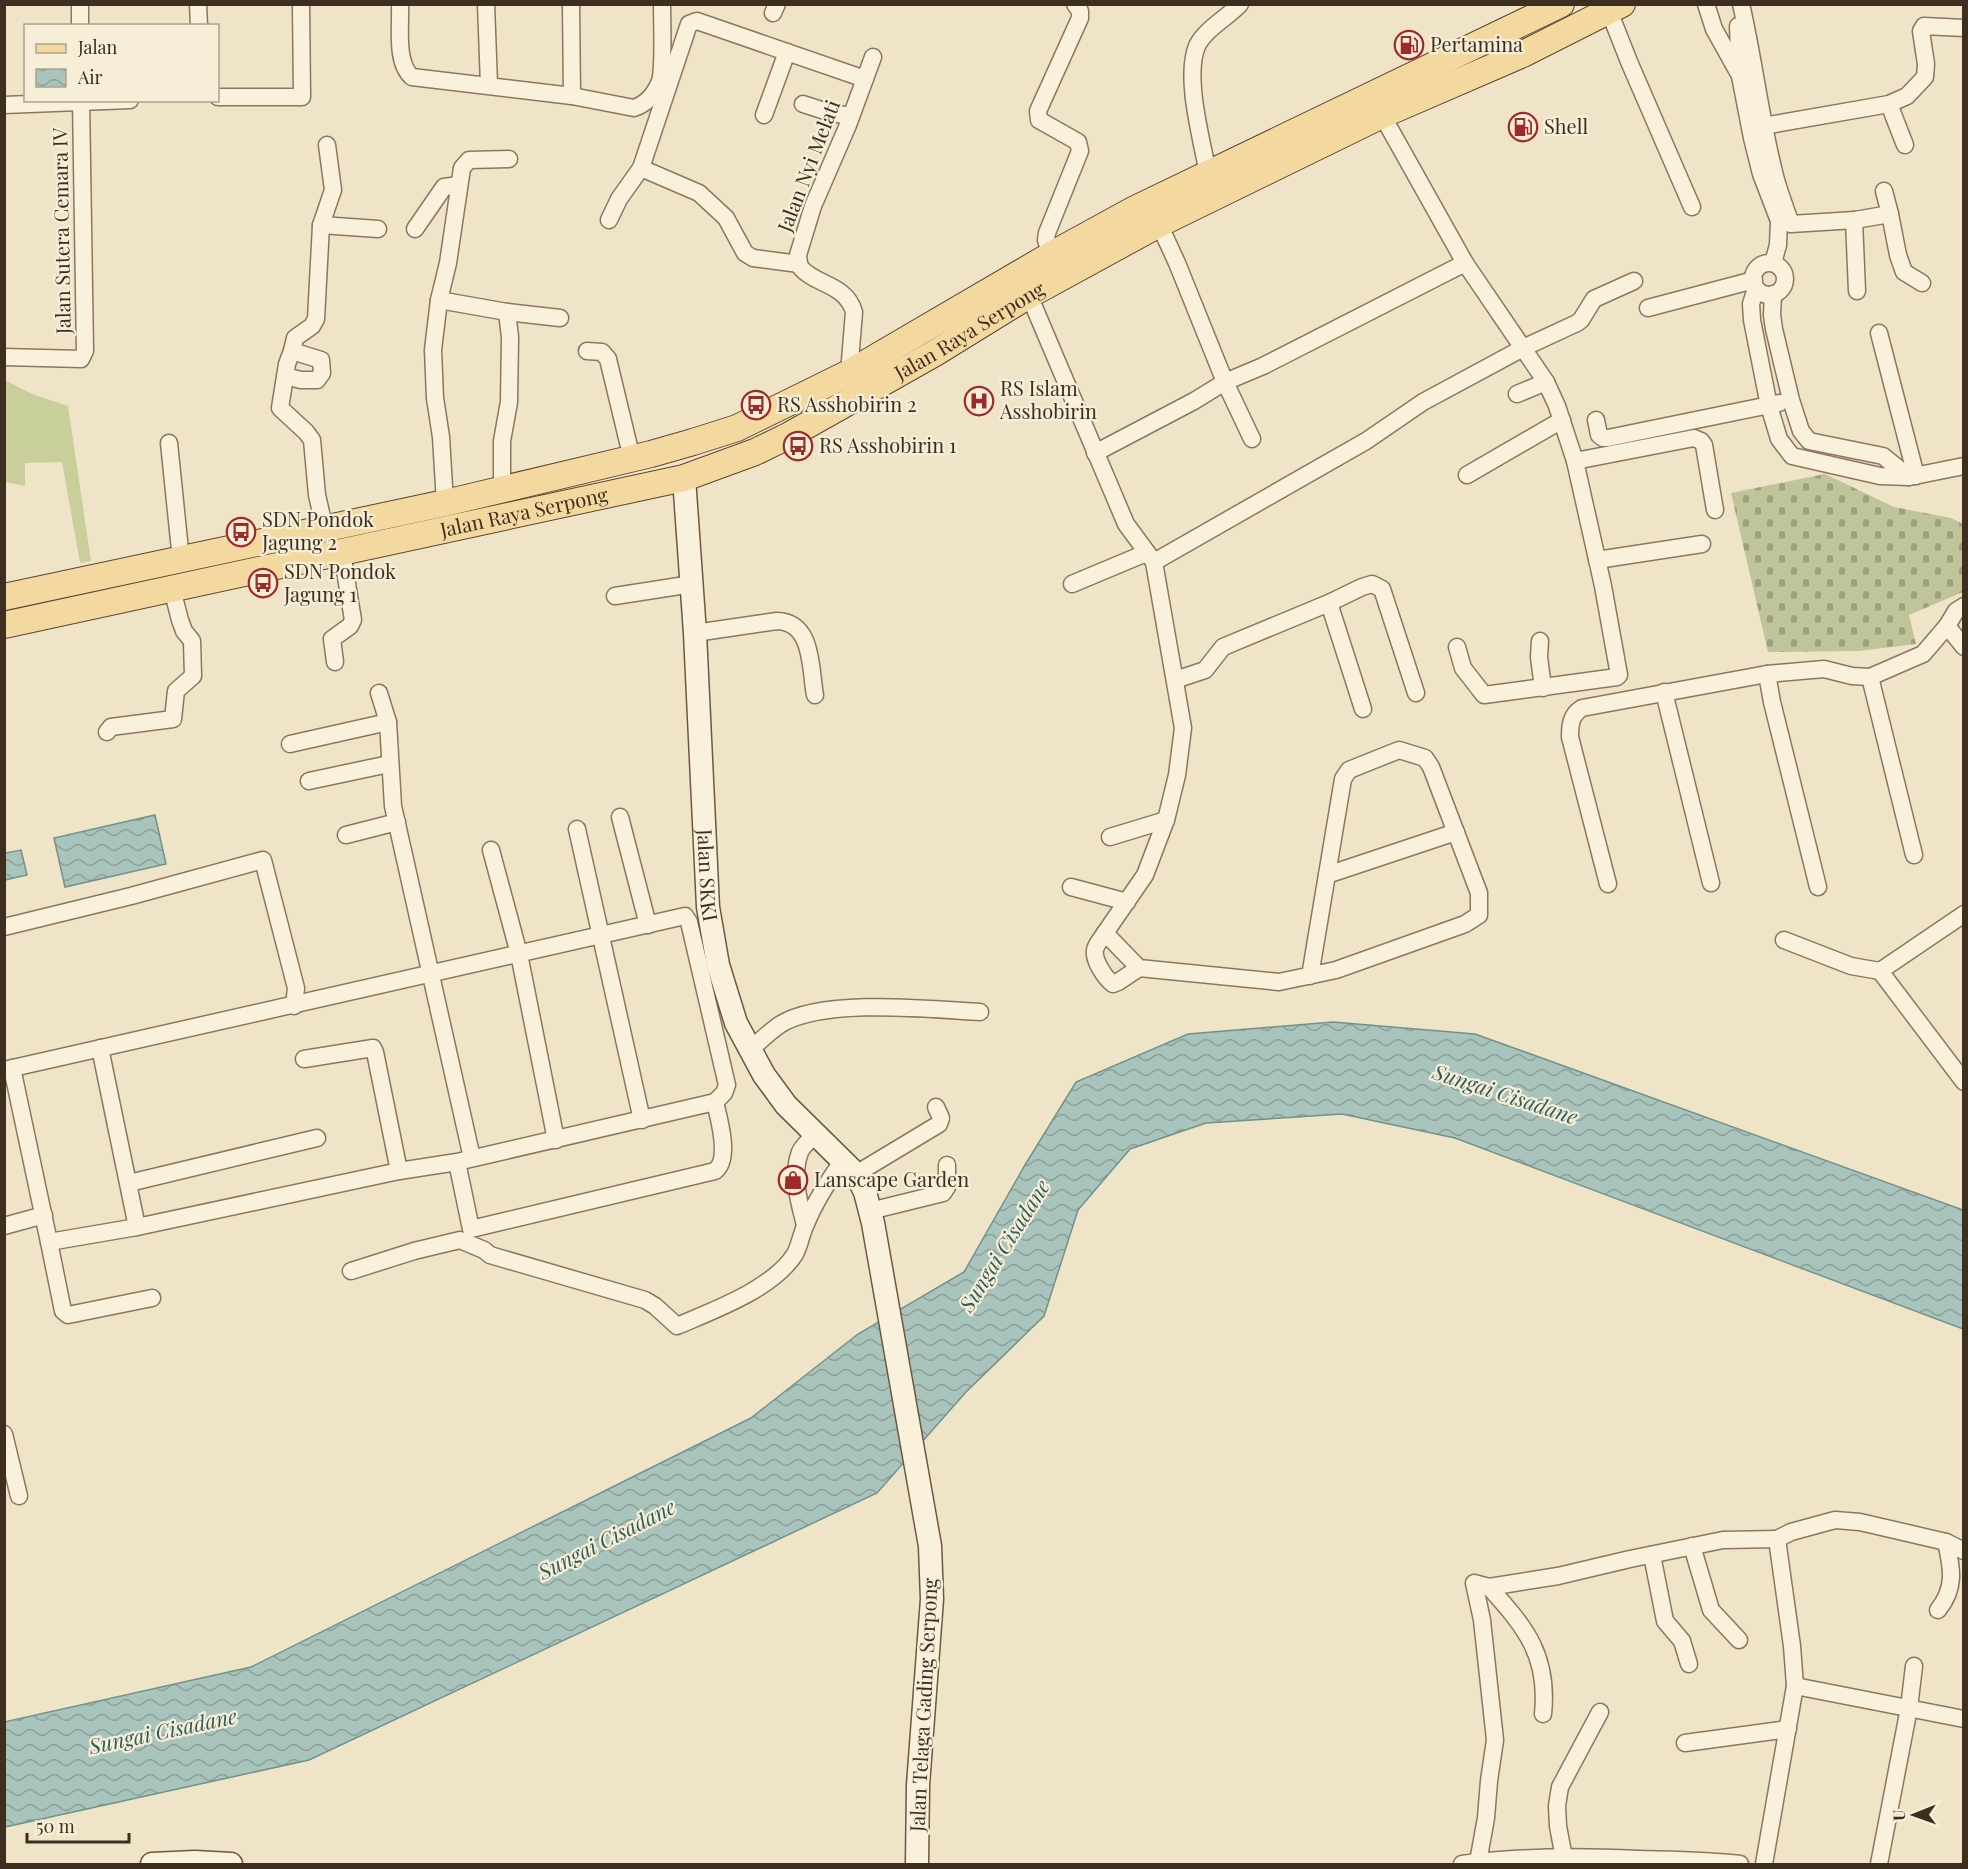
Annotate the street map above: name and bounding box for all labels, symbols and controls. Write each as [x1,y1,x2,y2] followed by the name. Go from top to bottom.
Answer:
[24,24,219,102] legend
[1393,29,1425,61] fuel station icon: Pertamina
[1430,30,1523,57] place label: Pertamina
[77,35,118,59] text: Jalan
[77,65,103,89] text: Air
[770,96,845,236] street label: Jalan Nyi Melati
[1507,111,1539,143] fuel station icon: Shell
[1544,112,1588,139] place label: Shell
[45,127,76,335] street label: Jalan Sutera Cemara IV
[888,274,1049,386] street label: Jalan Raya Serpong
[999,374,1097,424] place label: RS Islam Asshobirin
[963,385,995,417] hospital icon: RS Islam Asshobirin
[740,389,772,421] bus stop icon: RS Asshobirin 2
[777,390,917,417] place label: RS Asshobirin 2
[782,430,814,462] bus stop icon: RS Asshobirin 1
[819,431,956,458] place label: RS Asshobirin 1
[436,480,610,543] street label: Jalan Raya Serpong
[261,505,374,555] place label: SDN Pondok Jagung 2
[225,516,257,548] bus stop icon: SDN Pondok Jagung 2
[283,557,396,607] place label: SDN Pondok Jagung 1
[247,567,279,599] bus stop icon: SDN Pondok Jagung 1
[692,827,725,923] street label: Jalan SKKI
[1429,1056,1582,1130] water label: Sungai Cisadane
[777,1164,809,1196] shop icon: Lanscape Garden
[814,1165,969,1192] place label: Lanscape Garden
[951,1174,1055,1317] water label: Sungai Cisadane
[532,1492,680,1585] water label: Sungai Cisadane
[902,1577,943,1833] street label: Jalan Telaga Gading Serpong
[85,1701,239,1760] water label: Sungai Cisadane
[1884,1785,1944,1845] north arrow
[27,1806,129,1844] scale bar
[1888,1810,1909,1821] text: U
[36,1814,75,1838] text: 50 m

